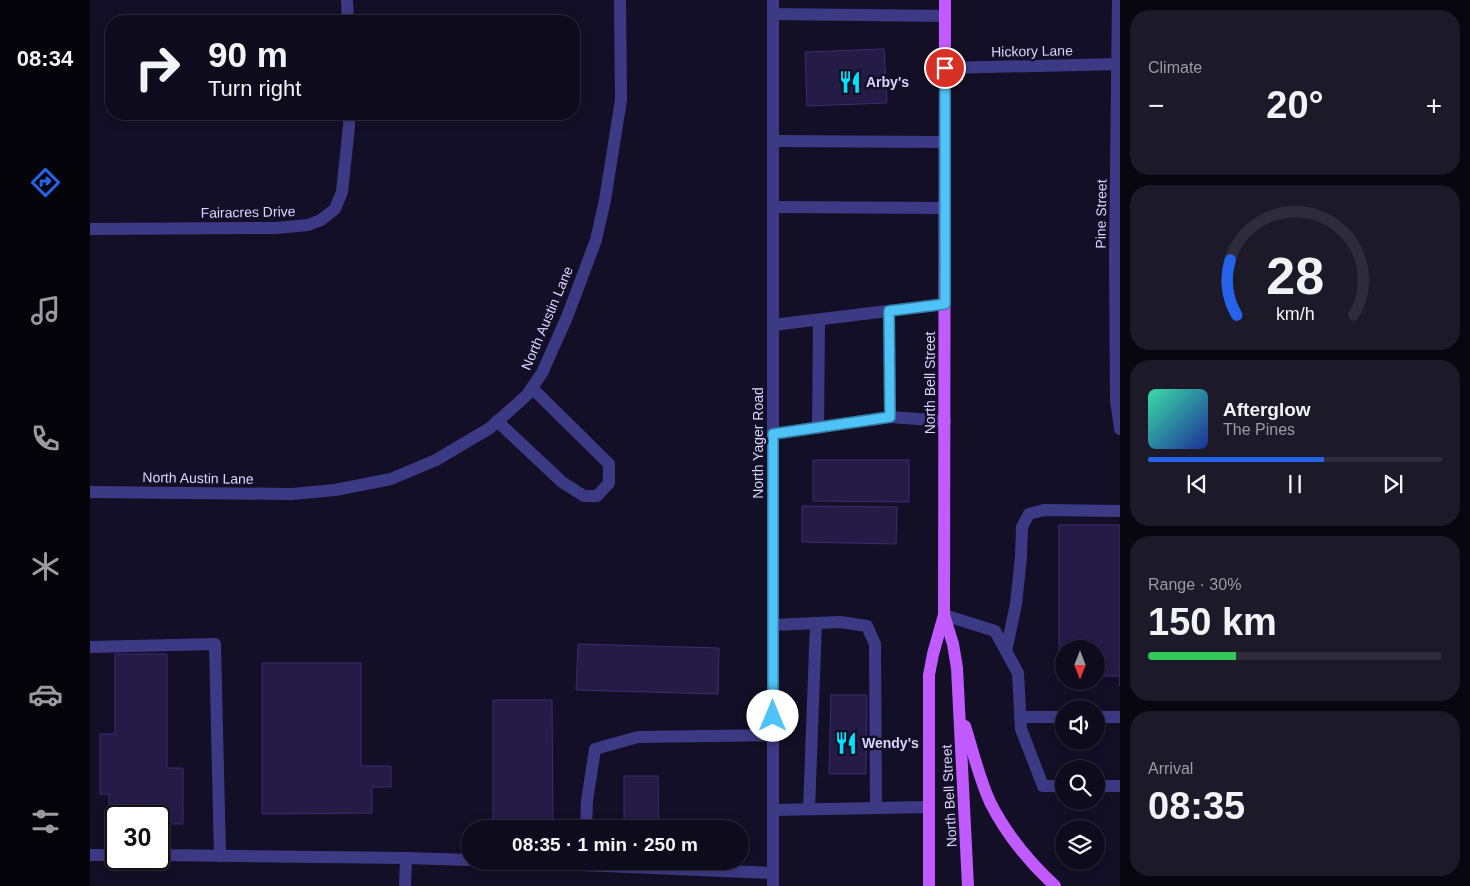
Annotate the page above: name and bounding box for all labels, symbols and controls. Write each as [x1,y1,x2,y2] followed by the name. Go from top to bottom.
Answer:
[125,35,190,100] icon: right
[208,35,288,74] text: 90 m
[991,42,1073,60] street label: Hickory Lane
[17,46,73,71] text: 08:34
[924,47,966,89] pin
[931,54,959,82] icon: arrive
[1148,59,1202,76] text: Climate
[837,69,863,95] restaurant icon: Arby's
[866,74,909,90] place label: Arby's
[208,76,301,101] text: Turn right
[1266,84,1324,126] text: 20°
[1148,90,1164,121] text: −
[1426,90,1442,121] text: +
[28,165,63,200] icon: directions
[1092,179,1110,249] street label: Pine Street
[200,203,296,221] street label: Fairacres Drive
[1266,247,1324,305] text: 28
[518,263,576,372] street label: North Austin Lane
[28,293,63,328] icon: music
[1276,304,1314,324] text: km/h
[922,332,938,434] street label: North Bell Street
[750,387,766,499] street label: North Yager Road
[1223,399,1311,420] text: Afterglow
[28,421,63,456] icon: phone
[1223,421,1295,438] text: The Pines
[142,469,254,487] street label: North Austin Lane
[1183,470,1211,498] icon: previous
[1281,470,1309,498] icon: pause
[1379,470,1407,498] icon: next
[28,549,63,584] icon: climate
[1148,576,1241,593] text: Range · 30%
[1148,601,1277,643] text: 150 km
[1055,640,1105,690] north arrow
[1055,640,1105,870] map controls
[28,677,63,712] icon: car
[746,689,798,741] position arrow
[1055,700,1105,750] button: sound
[833,730,859,756] restaurant icon: Wendy's
[862,735,919,751] place label: Wendy's
[938,744,960,848] street label: North Bell Street
[1055,760,1105,810] button: search
[1148,760,1193,777] text: Arrival
[1148,785,1245,827] text: 08:35
[28,804,63,839] icon: filters
[105,805,170,870] speed limit sign: 30
[1055,820,1105,870] button: layers
[512,834,698,855] text: 08:35 · 1 min · 250 m

